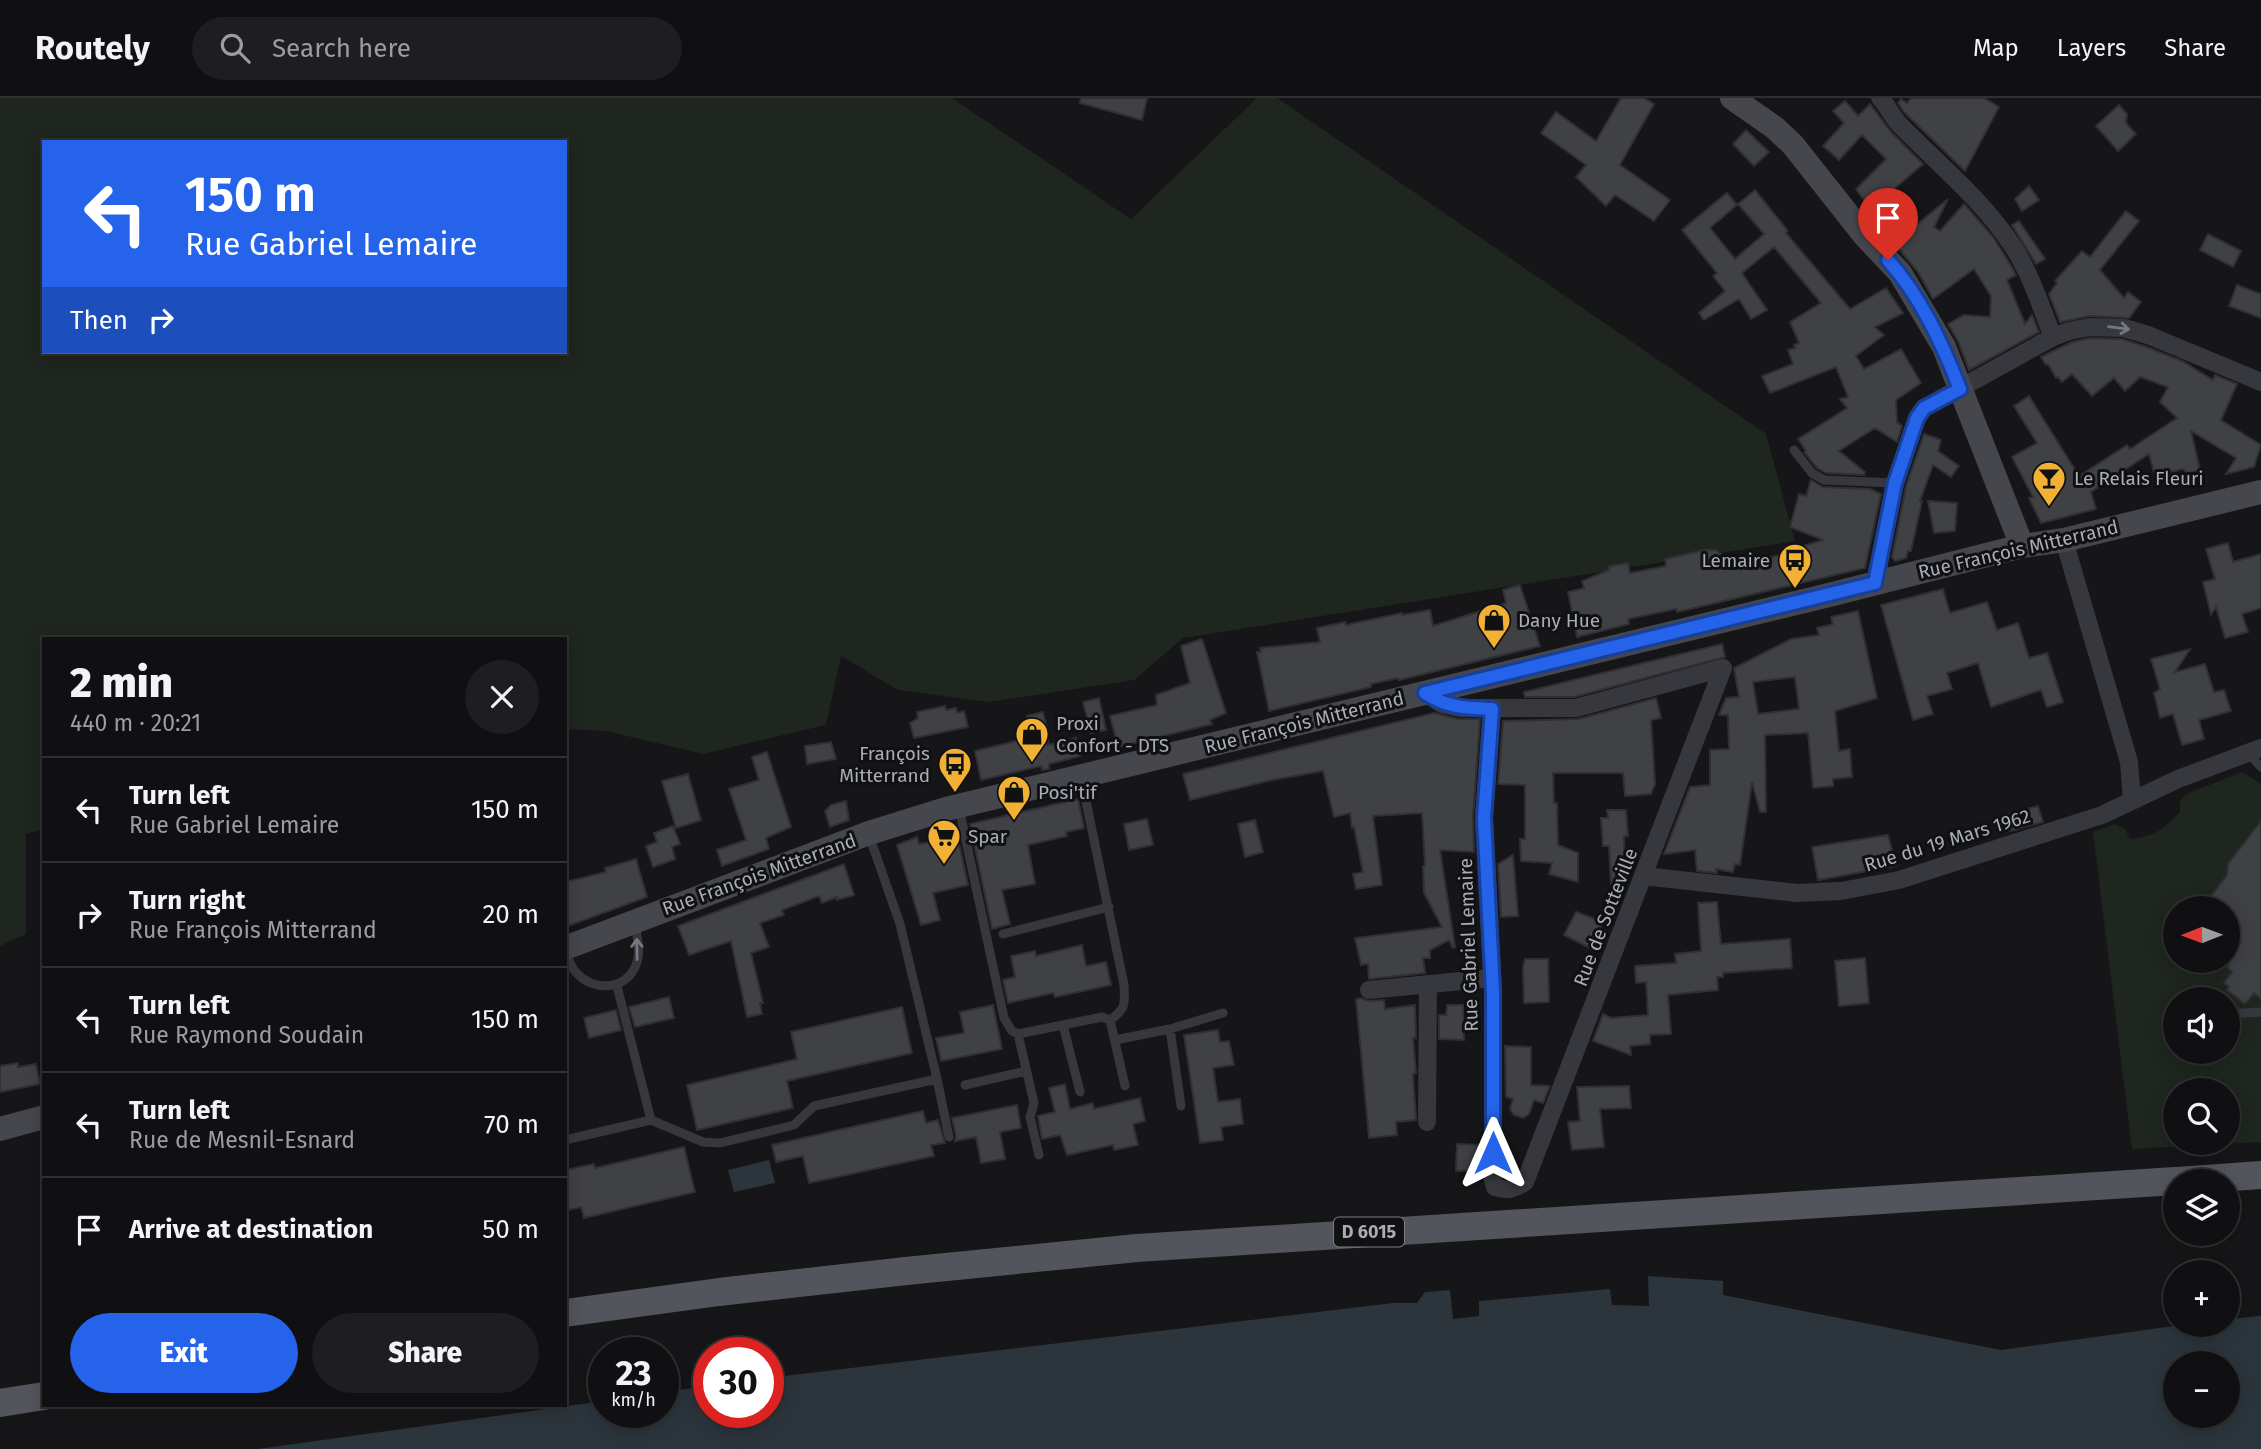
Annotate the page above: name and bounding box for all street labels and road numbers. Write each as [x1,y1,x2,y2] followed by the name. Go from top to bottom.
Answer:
[1916,515,2120,584] street label: Rue François Mitterrand
[1202,687,1406,758] street label: Rue François Mitterrand
[1861,804,2033,877] street label: Rue du 19 Mars 1962
[659,829,859,920] street label: Rue François Mitterrand
[1569,845,1642,989] street label: Rue de Sotteville
[1454,858,1483,1032] street label: Rue Gabriel Lemaire
[1334,1218,1404,1246] road number: D 6015

